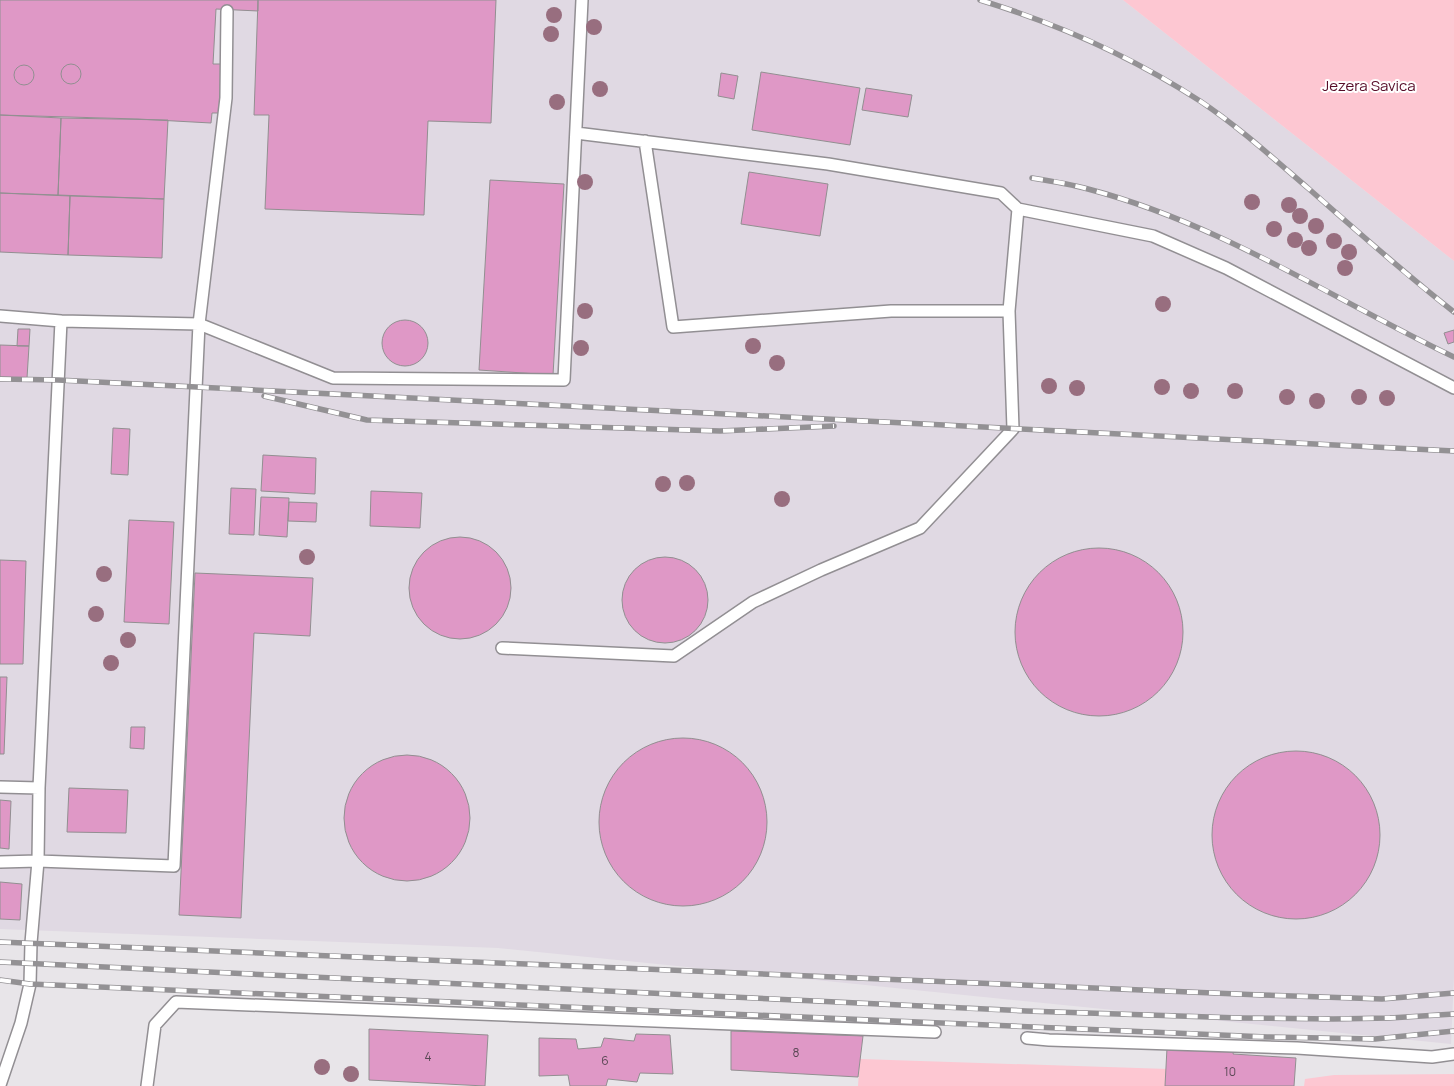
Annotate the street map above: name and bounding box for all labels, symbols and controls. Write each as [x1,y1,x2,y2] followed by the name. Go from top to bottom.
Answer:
[1322,75,1416,96] park label: Jezera Savica
[793,1044,800,1061] house number: 8
[424,1048,432,1065] house number: 4
[601,1052,609,1069] house number: 6
[1224,1063,1236,1080] house number: 10

